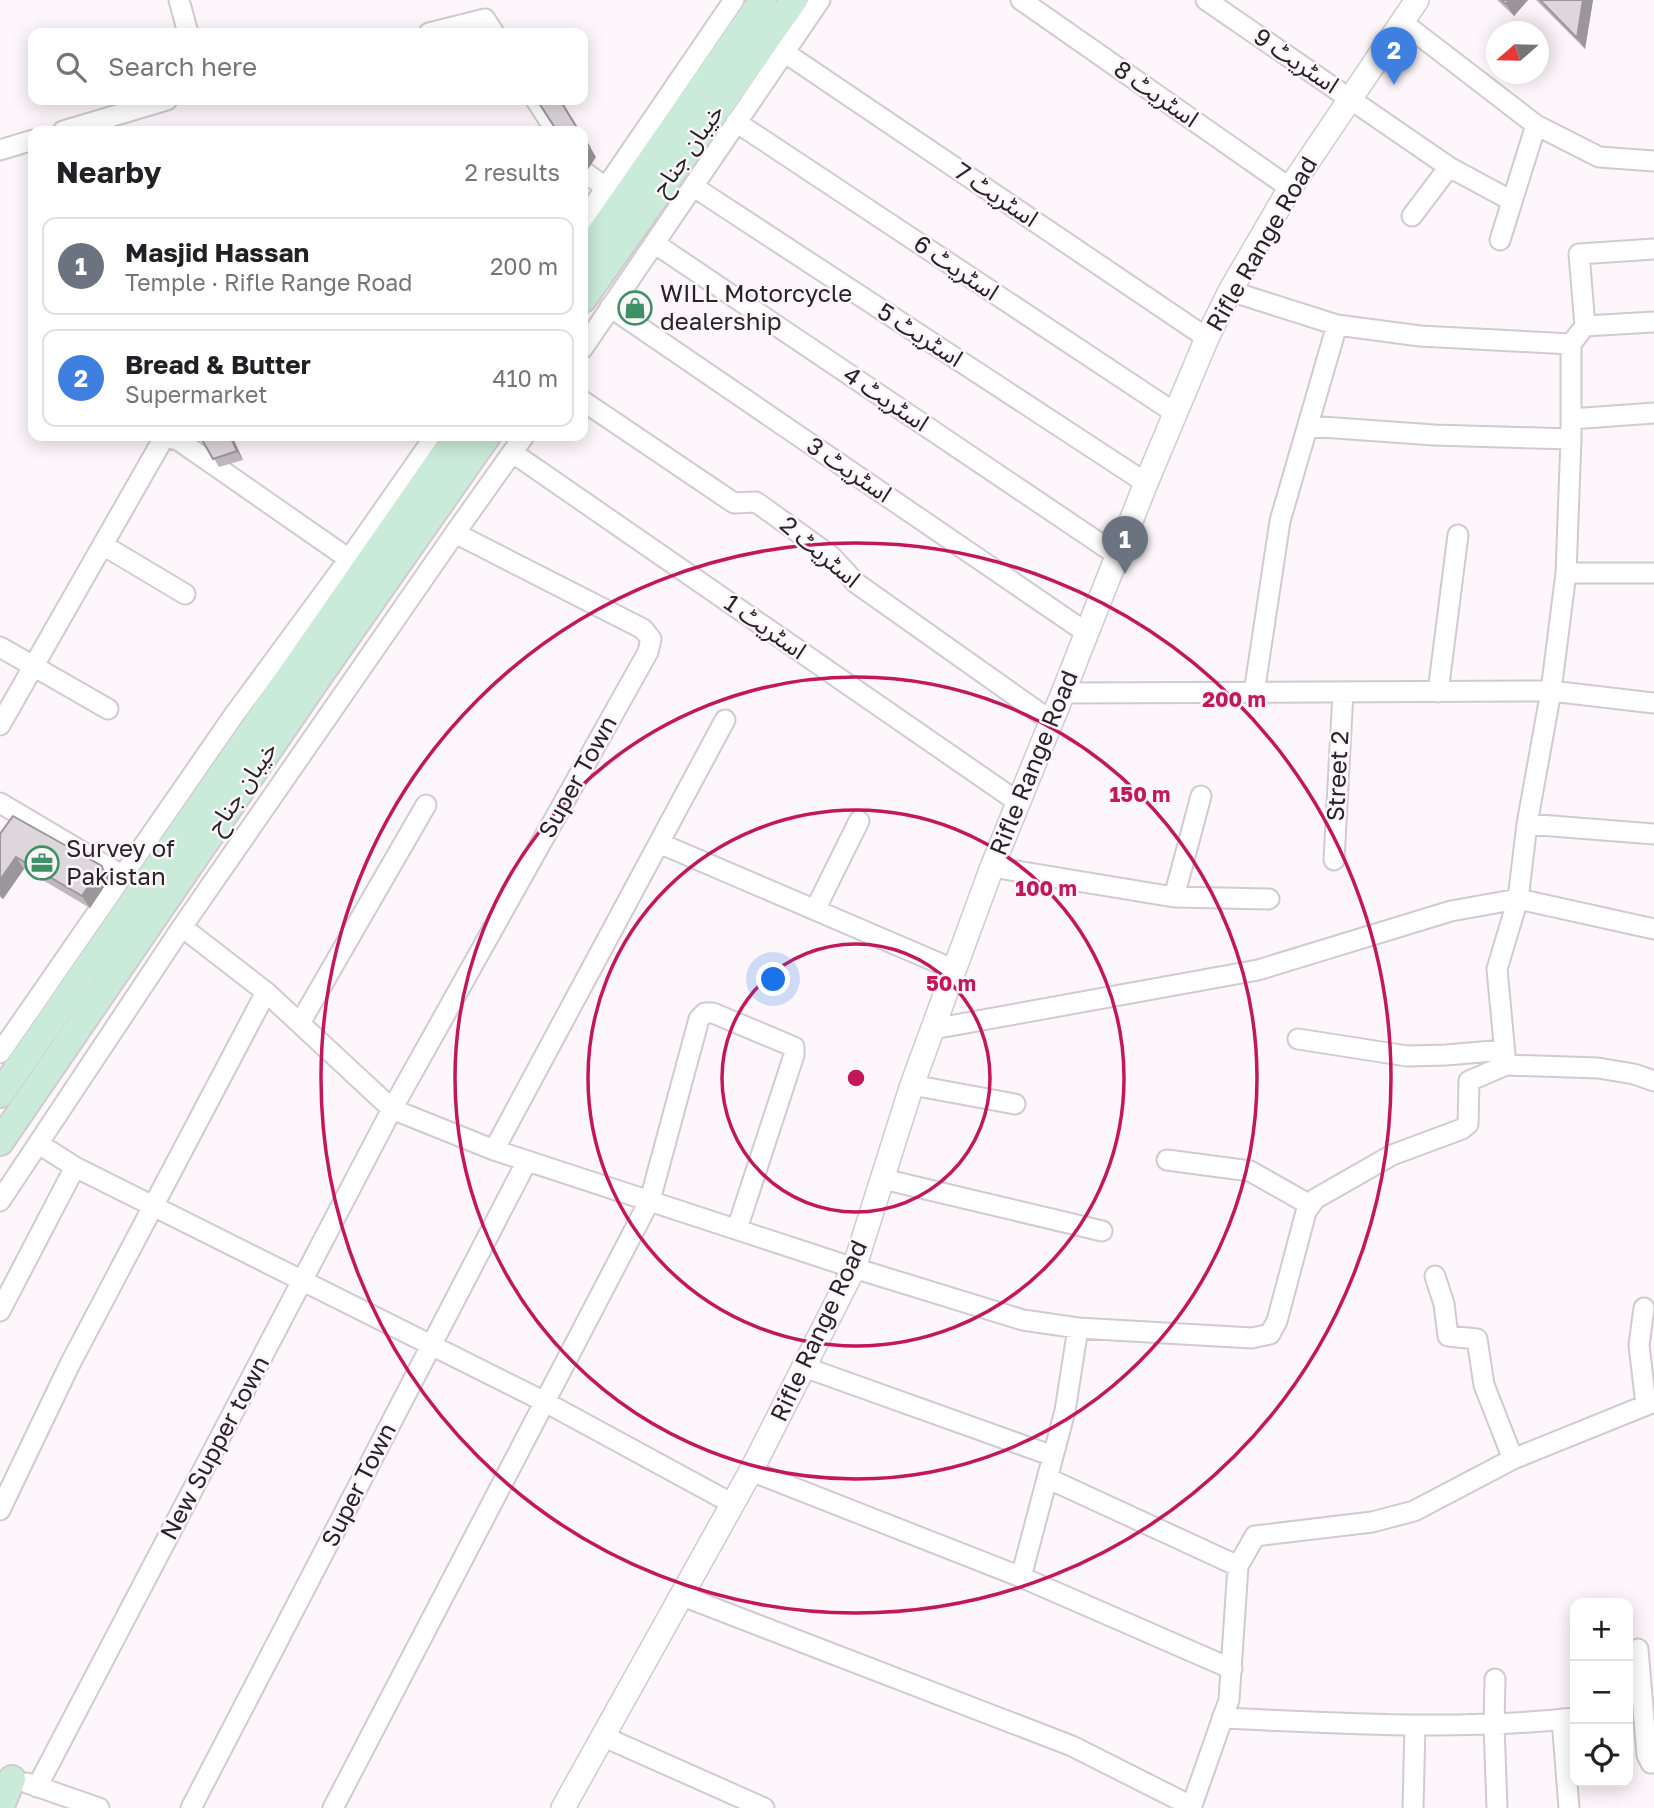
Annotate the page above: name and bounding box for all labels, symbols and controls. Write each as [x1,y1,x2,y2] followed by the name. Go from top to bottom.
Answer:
[1248,21,1345,100] street label: اسٹریٹ 9
[1486,21,1549,84] north arrow
[1371,27,1417,85] pin: 2
[28,28,588,105] search box
[52,48,90,86] icon: search
[108,51,257,82] text: Search here
[1109,53,1205,133] street label: اسٹریٹ 8
[645,98,732,203] street label: خیبان جناح
[1199,151,1322,336] street label: Rifle Range Road
[56,154,161,190] text: Nearby
[949,155,1044,233] street label: اسٹریٹ 7
[464,158,560,186] text: 2 results
[908,228,1005,307] street label: اسٹریٹ 6
[125,237,309,268] text: Masjid Hassan
[75,252,87,280] text: 1
[490,252,558,280] text: 200 m
[125,268,412,296] text: Temple · Rifle Range Road
[660,278,852,335] place label: WILL Motorcycle dealership
[616,289,654,327] shop icon: WILL Motorcycle dealership
[872,296,969,373] street label: اسٹریٹ 5
[125,349,311,380] text: Bread & Butter
[838,359,935,438] street label: اسٹریٹ 4
[74,364,88,392] text: 2
[492,364,558,392] text: 410 m
[125,380,268,408] text: Supermarket
[801,430,898,508] street label: اسٹریٹ 3
[774,509,867,593] street label: اسٹریٹ 2
[1102,516,1148,574] pin: 1
[719,587,812,665] street label: اسٹریٹ 1
[982,666,1083,859] street label: Rifle Range Road
[1202,686,1266,712] text: 200 m
[531,710,622,842] street label: Super Town
[1320,730,1353,822] street label: Street 2
[199,735,286,841] street label: خیبان جناح
[1110,781,1170,807] text: 150 m
[66,833,175,890] place label: Survey of Pakistan
[23,844,61,882] office icon: Survey of Pakistan
[1015,875,1077,901] text: 100 m
[756,962,790,996] your location
[926,970,976,996] text: 50 m
[844,1066,868,1090] centre of rings
[763,1235,872,1426] street label: Rifle Range Road
[153,1350,274,1544] street label: New Supper town
[314,1418,401,1551] street label: Super Town
[1570,1598,1633,1787] map controls
[1570,1598,1633,1661] button: +
[1570,1661,1633,1724] button: −
[1570,1724,1633,1787] button: locate

